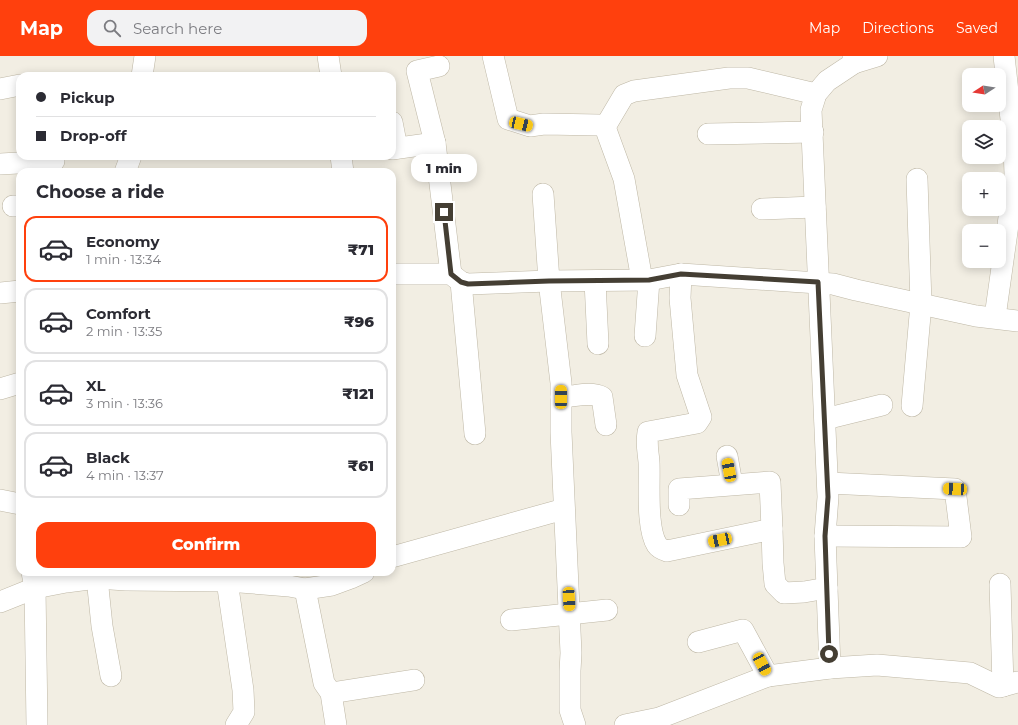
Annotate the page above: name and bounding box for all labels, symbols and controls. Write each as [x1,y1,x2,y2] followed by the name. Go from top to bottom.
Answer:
[87,10,367,46] search box
[20,17,63,40] text: Map
[101,17,123,39] icon: search
[133,19,222,38] text: Search here
[809,19,840,37] text: Map
[862,19,934,37] text: Directions
[956,19,998,37] text: Saved
[962,68,1006,112] north arrow
[962,68,1006,268] map controls
[60,88,115,107] text: Pickup
[508,115,534,133] car
[962,120,1006,164] button: layers
[60,126,127,145] text: Drop-off
[411,154,477,182] callout: 1 min
[426,160,462,176] text: 1 min
[962,172,1006,216] button: +
[36,181,164,203] text: Choose a ride
[435,203,453,221] route end
[962,224,1006,268] button: −
[38,231,74,267] icon: car
[86,232,159,251] text: Economy
[347,240,374,259] text: ₹71
[86,251,161,267] text: 1 min · 13:34
[38,303,74,339] icon: car
[86,304,151,323] text: Comfort
[344,312,374,331] text: ₹96
[86,323,162,339] text: 2 min · 13:35
[38,375,74,411] icon: car
[86,376,105,395] text: XL
[342,384,374,403] text: ₹121
[555,385,567,409] car
[86,395,163,411] text: 3 min · 13:36
[38,447,74,483] icon: car
[86,448,130,467] text: Black
[348,456,374,475] text: ₹61
[721,457,737,483] car
[86,467,164,483] text: 4 min · 13:37
[943,482,967,496] car
[36,522,376,568] button: Confirm
[707,532,733,548] car
[562,587,576,611] car
[820,645,838,663] route start
[751,651,773,677] car

